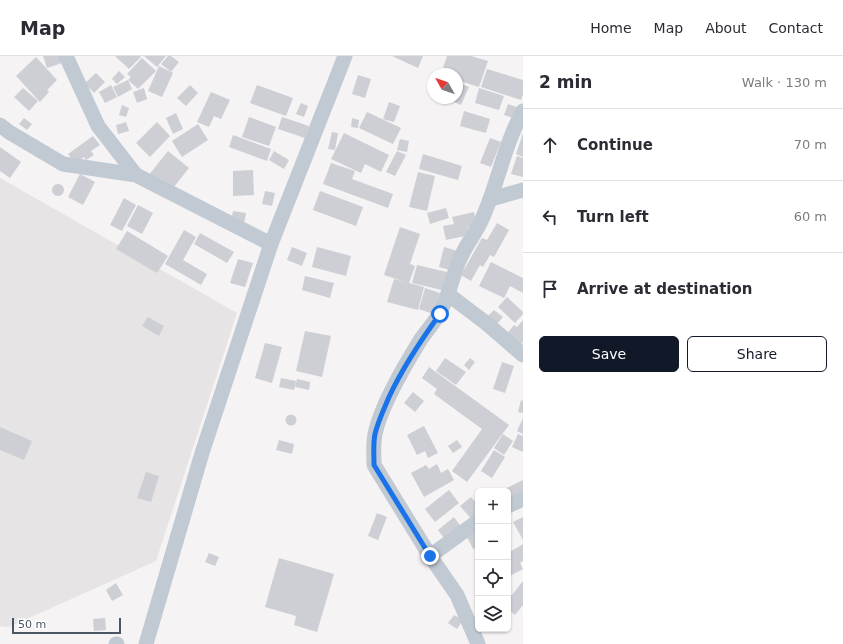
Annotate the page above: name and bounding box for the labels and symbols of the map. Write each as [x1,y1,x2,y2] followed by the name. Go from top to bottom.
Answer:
[427,68,463,104] north arrow
[431,305,449,323] route start
[421,547,439,565] route end
[12,616,121,635] scale bar

